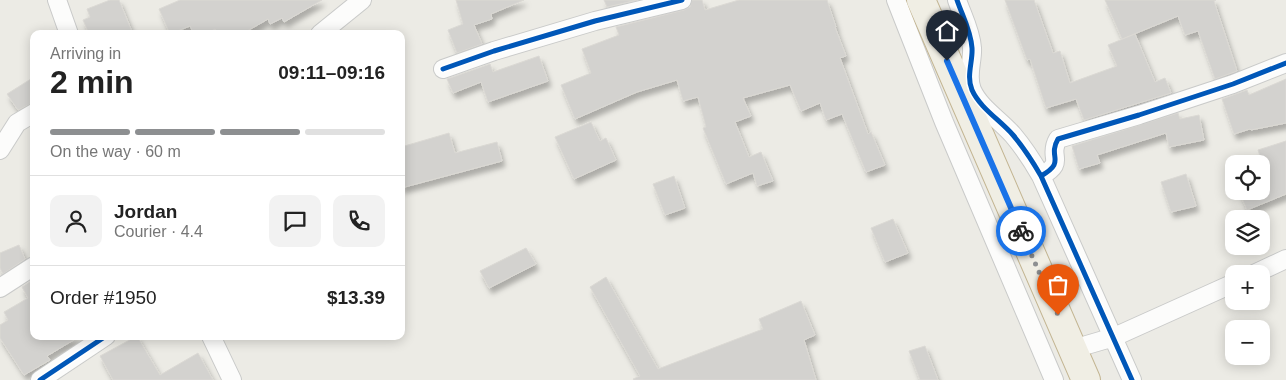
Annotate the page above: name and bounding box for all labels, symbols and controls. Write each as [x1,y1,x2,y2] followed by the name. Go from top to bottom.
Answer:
[926,10,968,61] pin
[933,17,961,45] icon: home
[50,45,121,62] text: Arriving in
[278,62,385,83] text: 09:11–09:16
[50,64,134,100] text: 2 min
[50,143,181,160] text: On the way · 60 m
[1225,155,1270,365] map controls
[1225,155,1270,200] button: locate
[50,195,102,247] button: person
[269,195,321,247] button: chat
[333,195,385,247] button: phone
[114,201,177,222] text: Jordan
[996,206,1046,256] courier
[1225,210,1270,255] button: layers
[1007,217,1035,245] icon: bike
[114,223,203,240] text: Courier · 4.4
[1037,264,1079,315] pin
[1225,265,1270,310] button: +
[1044,271,1072,299] icon: bag
[50,287,157,308] text: Order #1950
[327,287,385,308] text: $13.39
[1225,320,1270,365] button: −

